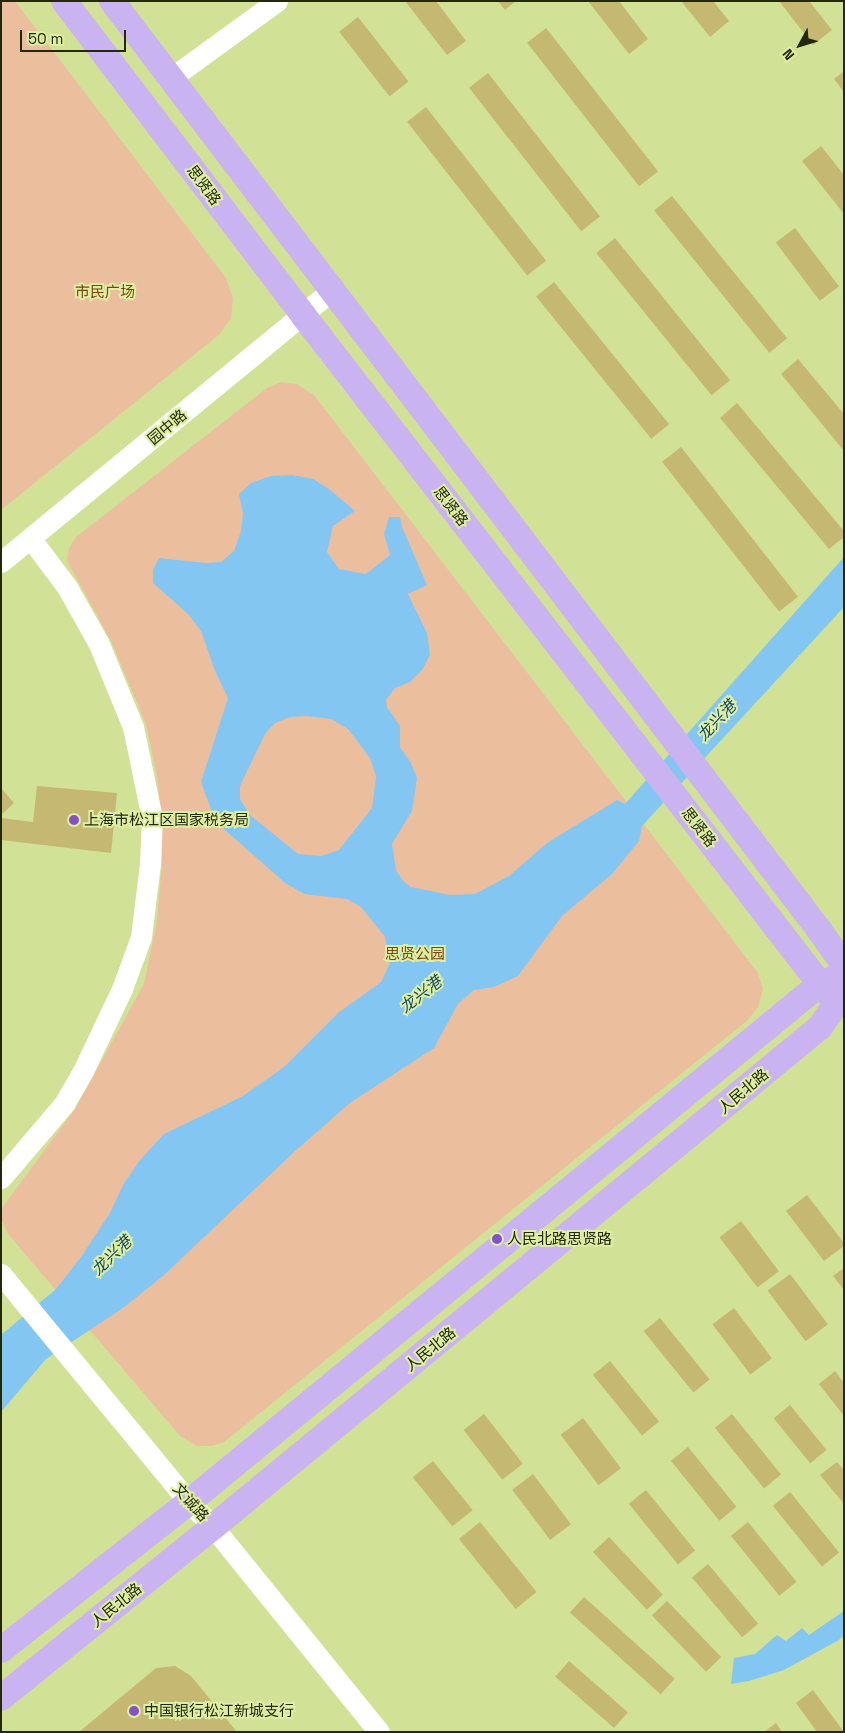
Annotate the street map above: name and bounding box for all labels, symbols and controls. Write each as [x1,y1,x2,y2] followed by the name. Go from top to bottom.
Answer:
[22,20,129,52] scale bar
[775,20,825,70] north arrow
[28,29,63,48] text: 50 m
[778,45,798,64] text: N
[183,162,225,208] street label: 思贤路
[75,283,135,301] park label: 市民广场
[144,406,190,448] street label: 园中路
[430,483,472,529] street label: 思贤路
[694,697,740,745] water label: 龙兴港
[678,804,720,850] street label: 思贤路
[84,811,249,829] place label: 上海市松江区国家税务局
[68,814,80,826] marker: 上海市松江区国家税务局
[385,945,445,963] park label: 思贤公园
[396,973,446,1017] water label: 龙兴港
[714,1065,772,1117] street label: 人民北路
[507,1230,612,1248] place label: 人民北路思贤路
[88,1232,136,1280] water label: 龙兴港
[491,1233,503,1245] marker: 人民北路思贤路
[401,1323,459,1375] street label: 人民北路
[169,1479,213,1525] street label: 文诚路
[87,1579,145,1631] street label: 人民北路
[144,1702,294,1720] place label: 中国银行松江新城支行
[128,1705,140,1717] marker: 中国银行松江新城支行

